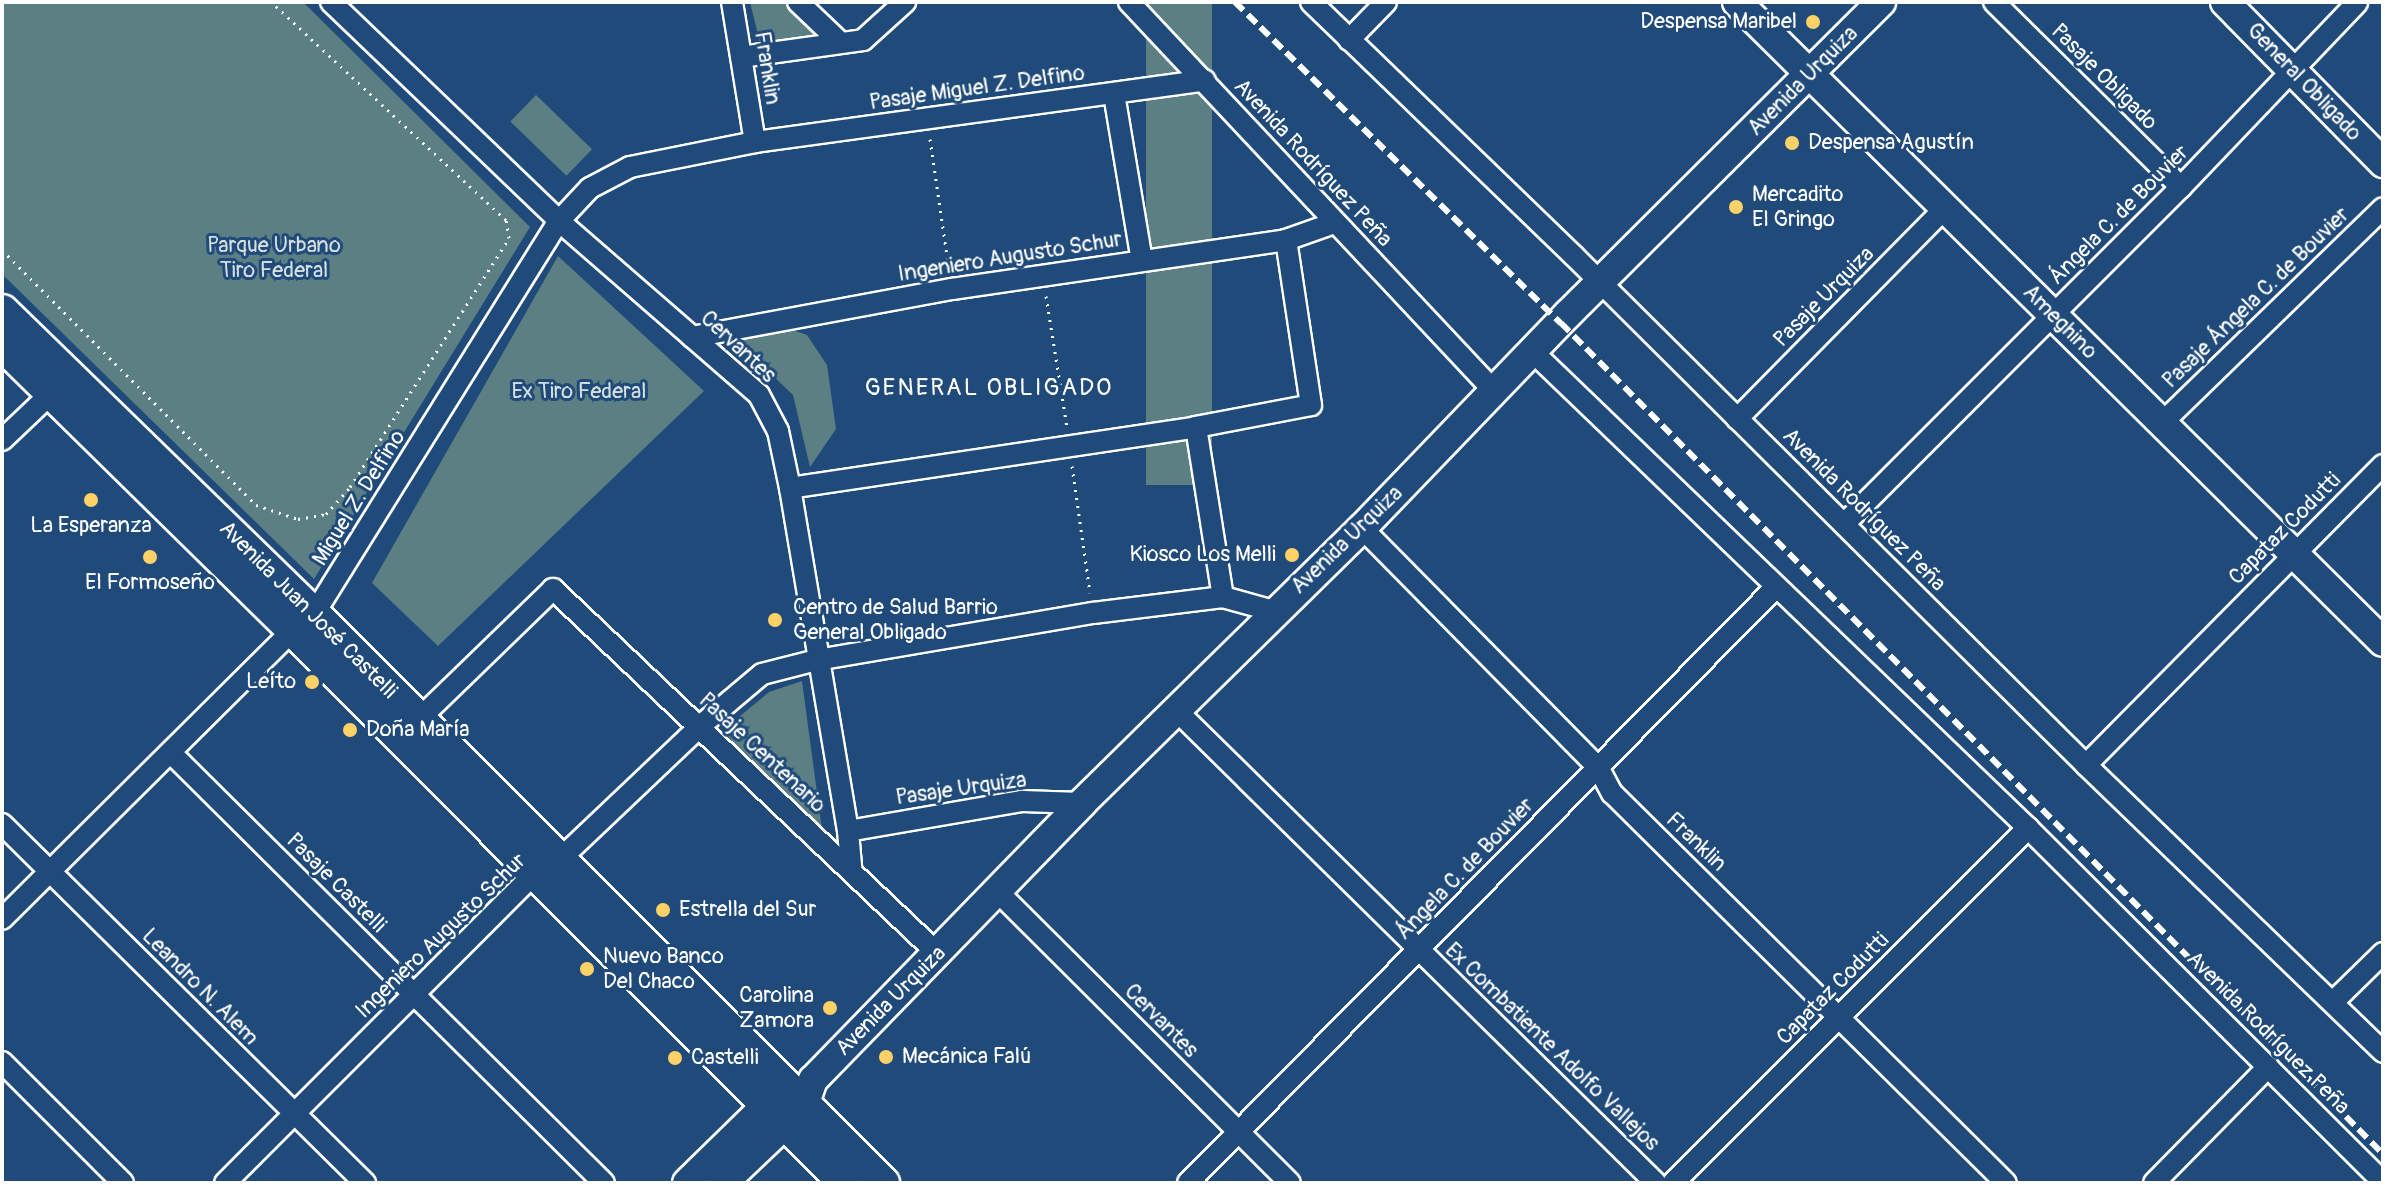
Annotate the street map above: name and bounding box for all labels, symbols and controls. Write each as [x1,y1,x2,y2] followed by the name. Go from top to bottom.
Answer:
[1640,9,1797,35] place label: Despensa Maribel
[1804,13,1822,31] marker: Despensa Maribel
[2045,18,2163,136] street label: Pasaje Obligado
[2241,18,2367,146] street label: General Obligado
[1742,20,1864,142] street label: Avenida Urquiza
[748,30,786,106] street label: Franklin
[868,60,1086,116] street label: Pasaje Miguel Z. Delfino
[1228,74,1398,252] street label: Avenida Rodríguez Peña
[1808,130,1974,156] place label: Despensa Agustín
[1783,134,1801,152] marker: Despensa Agustín
[2044,140,2194,290] street label: Ángela C. de Bouvier
[1752,181,1843,232] place label: Mercadito El Gringo
[1727,198,1745,216] marker: Mercadito El Gringo
[2157,202,2355,394] street label: Pasaje Ángela C. de Bouvier
[896,226,1124,288] street label: Ingeniero Augusto Schur
[207,232,341,284] park label: Parque Urbano Tiro Federal
[1768,241,1880,353] street label: Pasaje Urquiza
[2017,279,2103,365] street label: Ameghino
[695,305,781,389] street label: Cervantes
[865,374,1113,402] district label: GENERAL OBLIGADO
[512,379,646,405] park label: Ex Tiro Federal
[1777,423,1951,597] street label: Avenida Rodríguez Peña
[307,425,411,571] street label: Miguel Z. Delfino
[2223,467,2347,591] street label: Capataz Codutti
[1286,480,1408,600] street label: Avenida Urquiza
[82,491,100,509] marker: La Esperanza
[30,513,152,539] place label: La Esperanza
[214,516,402,704] street label: Avenida Juan José Castelli
[1130,542,1276,568] place label: Kiosco Los Melli
[1283,546,1301,564] marker: Kiosco Los Melli
[141,548,159,566] marker: El Formoseño
[85,570,215,596] place label: El Formoseño
[793,594,998,646] place label: Centro de Salud Barrio General Obligado
[764,609,786,631] marker: Centro de Salud Barrio General Obligado
[246,669,296,695] place label: Leíto
[303,673,321,691] marker: Leíto
[693,687,831,819] street label: Pasaje Centenario
[366,717,470,743] place label: Doña María
[341,721,359,739] marker: Doña María
[894,767,1028,811] street label: Pasaje Urquiza
[1391,793,1539,945] street label: Ángela C. de Bouvier
[1660,807,1732,877] street label: Franklin
[281,828,391,938] street label: Pasaje Castelli
[350,848,532,1024] street label: Ingeniero Augusto Schur
[679,897,816,923] place label: Estrella del Sur
[654,901,672,919] marker: Estrella del Sur
[136,923,264,1051] street label: Leandro N. Alem
[1771,927,1895,1051] street label: Capataz Codutti
[1439,937,1665,1157] street label: Ex Combatiente Adolfo Vallejos
[830,940,952,1062] street label: Avenida Urquiza
[603,943,724,994] place label: Nuevo Banco Del Chaco
[2181,946,2355,1120] street label: Avenida Rodríguez Peña
[578,960,596,978] marker: Nuevo Banco Del Chaco
[1119,979,1203,1063] street label: Cervantes
[739,982,814,1034] place label: Carolina Zamora
[821,999,839,1017] marker: Carolina Zamora
[902,1044,1031,1070] place label: Mecánica Falú
[691,1045,759,1071] place label: Castelli
[877,1048,895,1066] marker: Mecánica Falú
[666,1049,684,1067] marker: Castelli

